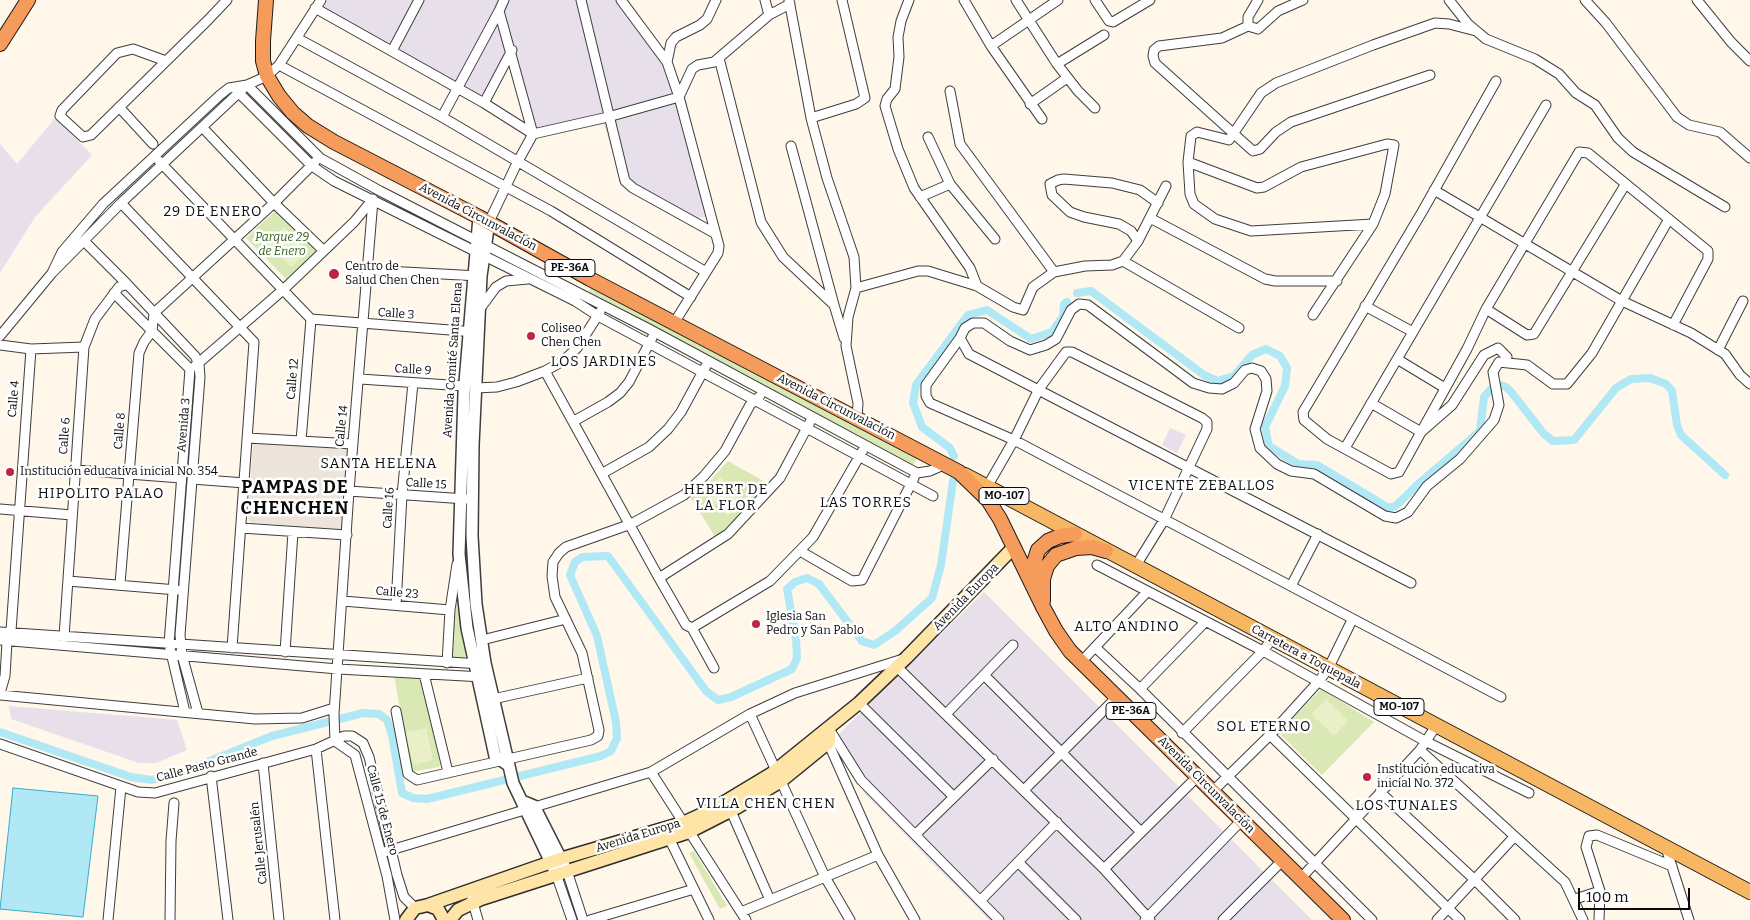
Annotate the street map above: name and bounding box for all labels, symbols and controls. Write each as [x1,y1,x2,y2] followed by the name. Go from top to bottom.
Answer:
[417,180,539,254] street label: Avenida Circunvalación
[162,204,264,220] district label: 29 DE ENERO
[255,231,309,259] park label: Parque 29 de Enero
[345,260,439,288] place label: Centro de Salud Chen Chen
[545,260,595,276] road number: PE-36A
[327,267,341,281] marker: Centro de Salud Chen Chen
[440,282,466,438] street label: Avenida Comité Santa Elena
[377,306,415,322] street label: Calle 3
[541,322,601,350] place label: Coliseo Chen Chen
[525,330,537,342] marker: Coliseo Chen Chen
[549,354,659,370] district label: LOS JARDINES
[284,358,302,400] street label: Calle 12
[394,362,432,378] street label: Calle 9
[774,371,898,443] street label: Avenida Circunvalación
[5,380,23,418] street label: Calle 4
[174,397,194,453] street label: Avenida 3
[333,404,351,448] street label: Calle 14
[111,412,129,450] street label: Calle 8
[57,417,73,455] street label: Calle 6
[319,456,439,472] district label: SANTA HELENA
[20,465,218,479] place label: Institución educativa inicial No. 354
[4,466,16,478] marker: Institución educativa inicial No. 354
[405,475,447,493] street label: Calle 15
[240,477,350,520] district label: PAMPAS DE CHENCHEN
[1127,478,1277,494] district label: VICENTE ZEBALLOS
[683,482,769,514] district label: HEBERT DE LA FLOR
[36,486,166,502] district label: HIPOLITO PALAO
[380,487,398,529] street label: Calle 16
[979,488,1029,504] road number: MO-107
[819,495,913,511] district label: LAS TORRES
[930,560,1002,634] street label: Avenida Europa
[375,584,419,602] street label: Calle 23
[766,610,864,638] place label: Iglesia San Pedro y San Pablo
[750,618,762,630] marker: Iglesia San Pedro y San Pablo
[1073,619,1181,635] district label: ALTO ANDINO
[1249,622,1363,692] street label: Carretera a Toquepala
[1374,699,1424,716] road number: MO-107
[1106,702,1156,719] road number: PE-36A
[1215,719,1313,735] district label: SOL ETERNO
[1155,734,1257,836] street label: Avenida Circunvalación
[155,745,259,785] street label: Calle Pasto Grande
[363,763,401,857] street label: Calle 15 de Enero
[1377,763,1495,791] place label: Institución educativa inicial No. 372
[1361,771,1373,783] marker: Institución educativa inicial No. 372
[694,796,838,812] district label: VILLA CHEN CHEN
[1354,798,1460,814] district label: LOS TUNALES
[248,801,270,885] street label: Calle Jerusalén
[594,816,682,856] street label: Avenida Europa
[1580,878,1692,910] scale bar
[1586,888,1629,906] text: 100 m

